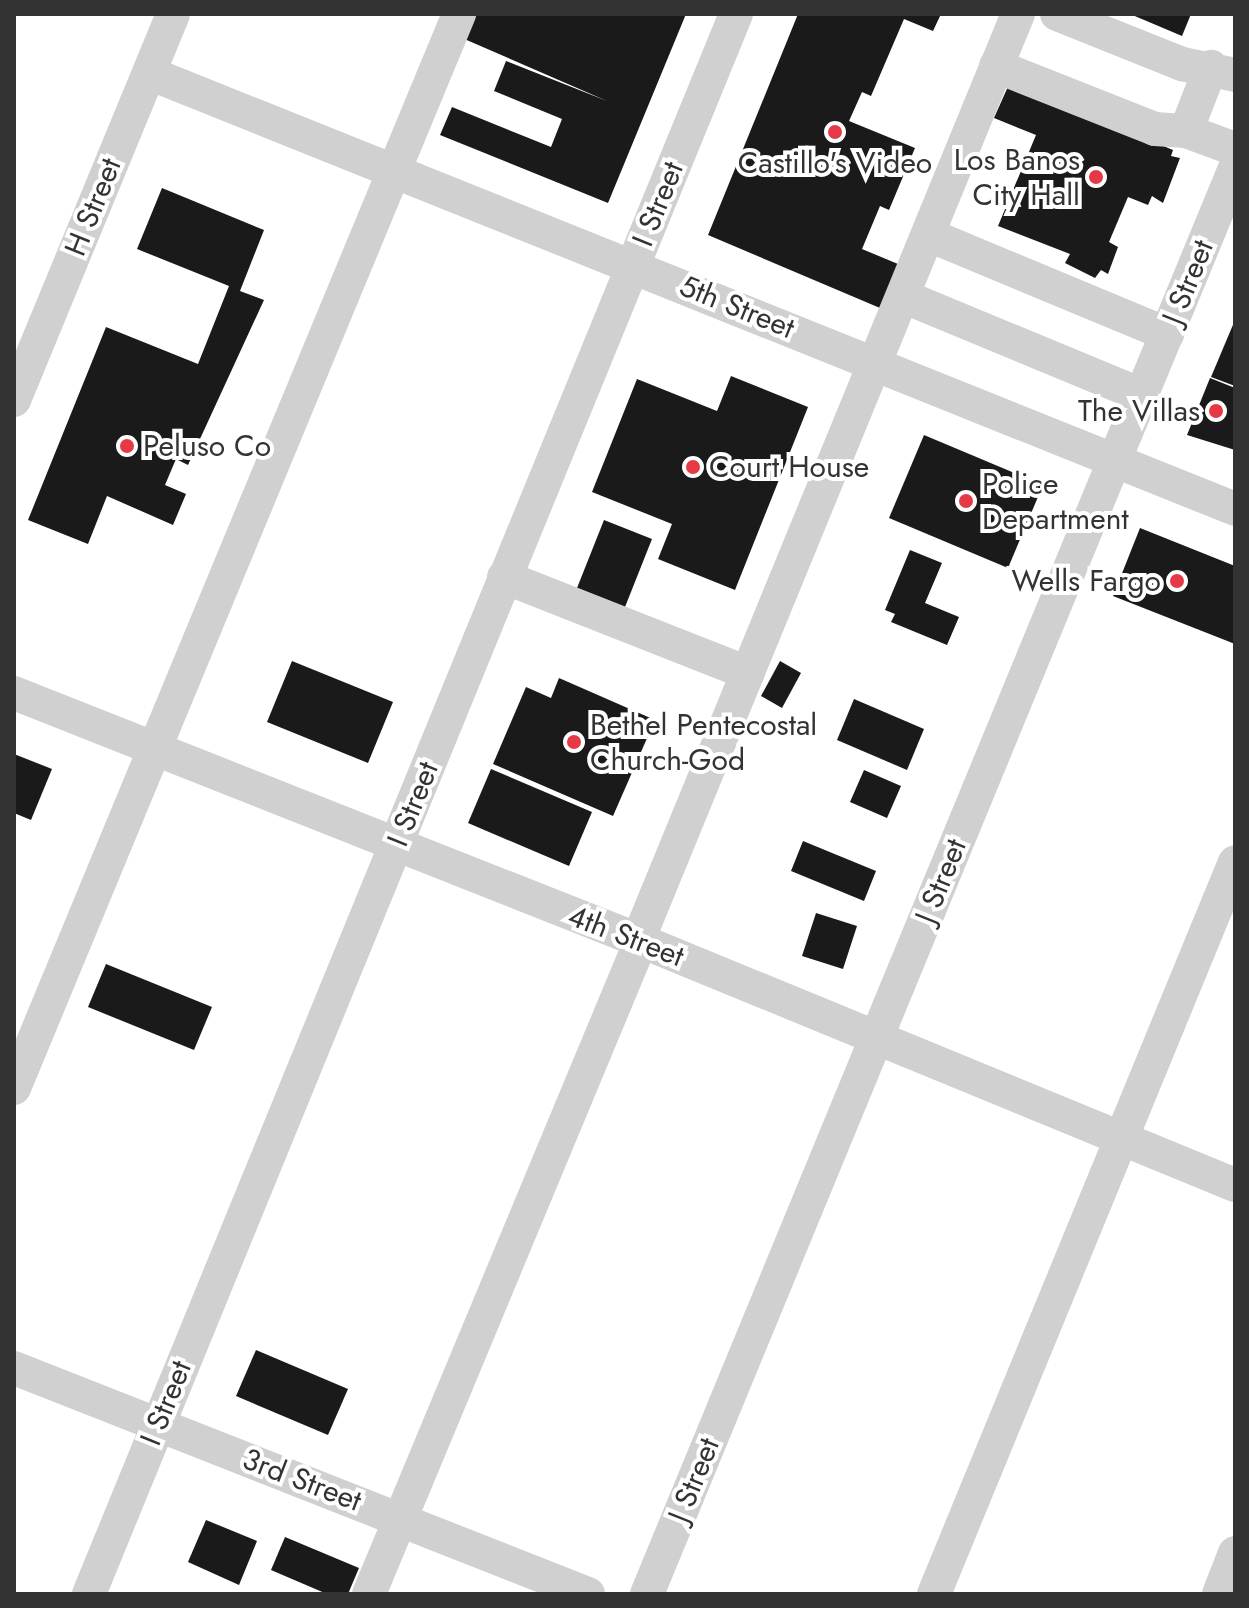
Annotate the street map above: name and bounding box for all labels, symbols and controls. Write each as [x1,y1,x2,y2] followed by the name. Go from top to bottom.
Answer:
[826,123,844,141] marker: Castillo's Video
[954,142,1080,212] place label: Los Banos City Hall
[738,145,932,181] place label: Castillo's Video
[57,153,129,261] street label: H Street
[625,156,691,252] street label: I Street
[1087,168,1105,186] marker: Los Banos City Hall
[1155,235,1221,329] street label: J Street
[674,268,800,346] street label: 5th Street
[1078,393,1200,429] place label: The Villas
[1207,402,1225,420] marker: The Villas
[143,428,271,464] place label: Peluso Co
[118,437,136,455] marker: Peluso Co
[709,449,869,485] place label: Court House
[684,458,702,476] marker: Court House
[982,466,1129,536] place label: Police Department
[957,492,975,510] marker: Police Department
[1012,563,1161,599] place label: Wells Fargo
[1168,572,1186,590] marker: Wells Fargo
[590,707,817,778] place label: Bethel Pentecostal Church-God
[565,733,583,751] marker: Bethel Pentecostal Church-God
[380,756,446,852] street label: I Street
[908,834,974,928] street label: J Street
[563,898,689,974] street label: 4th Street
[133,1355,199,1451] street label: I Street
[661,1433,727,1527] street label: J Street
[238,1441,366,1519] street label: 3rd Street

